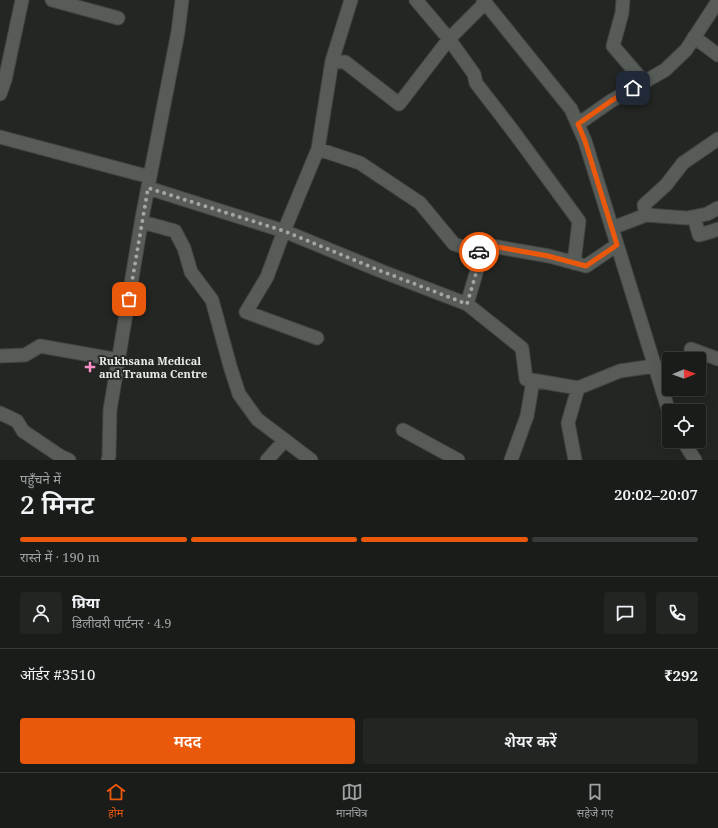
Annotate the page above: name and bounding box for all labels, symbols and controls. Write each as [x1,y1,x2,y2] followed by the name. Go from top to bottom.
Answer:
[616,71,650,105] pin
[622,77,644,99] icon: home
[459,232,499,272] courier
[468,241,490,263] icon: car
[112,282,146,316] pin
[118,288,140,310] icon: bag
[662,352,706,396] north arrow
[662,352,706,448] map controls
[99,353,207,381] place label: Rukhsana Medical and Trauma Centre
[84,361,96,373] marker: Rukhsana Medical and Trauma Centre
[662,404,706,448] button: locate
[20,470,61,488] text: पहुँचने में
[614,484,698,504] text: 20:02–20:07
[20,486,94,522] text: 2 मिनट
[20,548,100,566] text: रास्ते में · 190 m
[20,592,62,634] button: person
[72,592,100,612] text: प्रिया
[604,592,646,634] button: chat
[656,592,698,634] button: phone
[72,614,171,632] text: डिलीवरी पार्टनर · 4.9
[20,664,95,684] text: ऑर्डर #3510
[664,665,698,685] text: ₹292
[20,718,355,764] button: मदद
[363,718,698,764] button: शेयर करें
[105,781,127,821] tab: होम
[336,781,367,821] tab: मानचित्र
[577,781,613,821] tab: सहेजे गए

